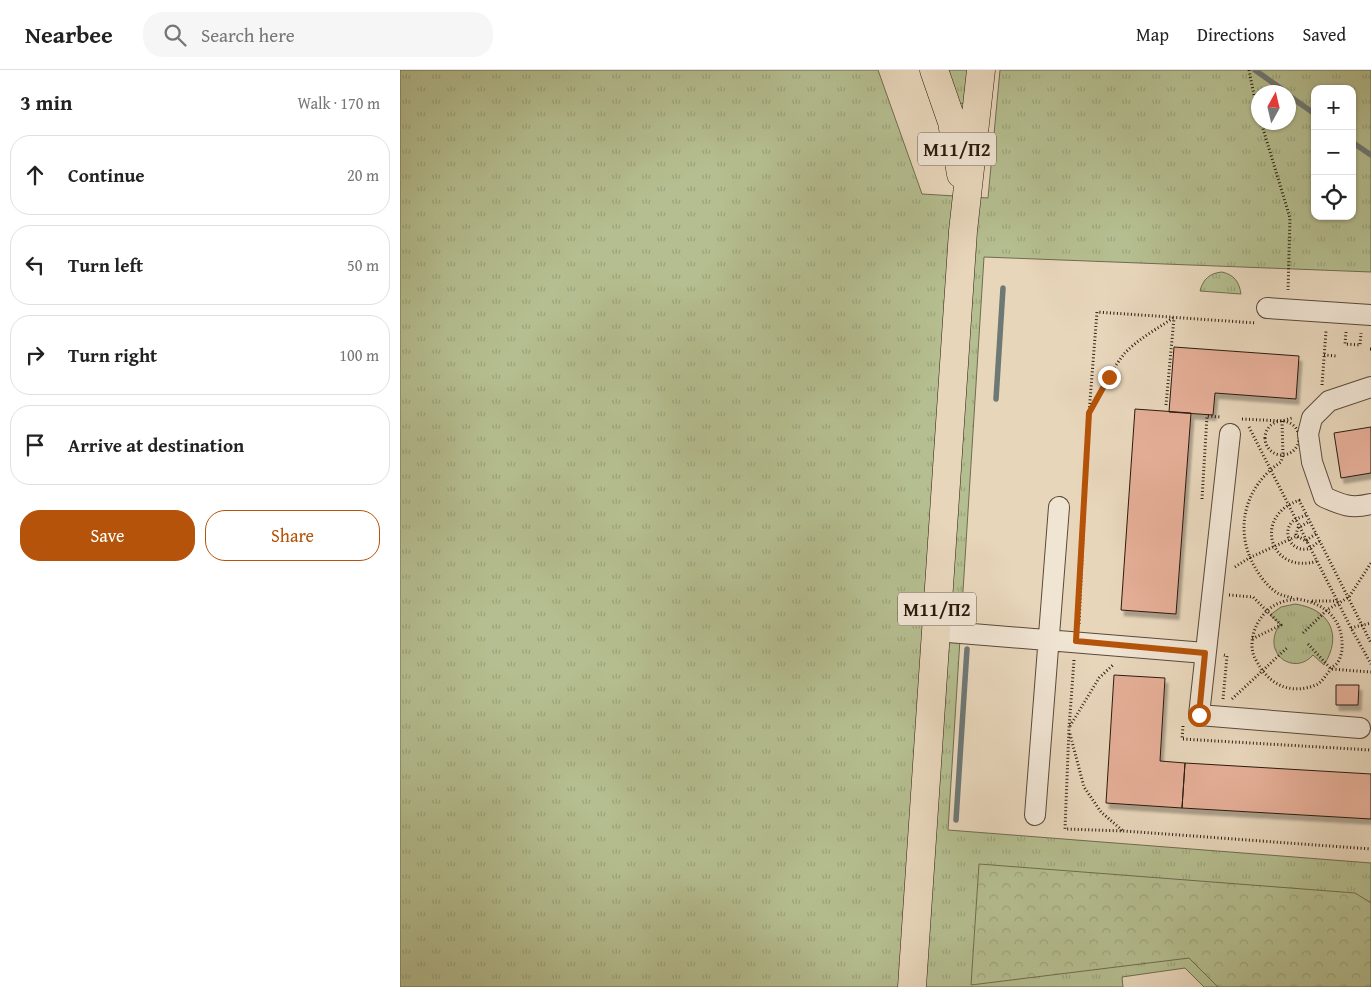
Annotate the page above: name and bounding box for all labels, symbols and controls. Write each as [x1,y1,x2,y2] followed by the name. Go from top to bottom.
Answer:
[143,12,493,57] search box
[25,17,113,52] text: Nearbee
[161,21,189,49] icon: search
[201,21,295,49] text: Search here
[1136,21,1169,48] text: Map
[1197,21,1274,48] text: Directions
[1302,21,1346,48] text: Saved
[1251,85,1296,130] north arrow
[1311,85,1356,220] map controls
[1311,85,1356,130] button: +
[20,87,72,118] text: 3 min
[297,91,380,115] text: Walk · 170 m
[1311,130,1356,175] button: −
[918,132,996,166] road number: М11/П2
[21,161,49,189] icon: ahead
[68,161,145,189] text: Continue
[347,163,379,187] text: 20 m
[1311,175,1356,220] button: locate
[21,251,49,279] icon: left
[68,251,143,279] text: Turn left
[347,253,379,277] text: 50 m
[21,341,49,369] icon: right
[68,341,157,369] text: Turn right
[339,343,379,367] text: 100 m
[1098,366,1121,389] route end
[21,431,49,459] icon: arrive
[68,431,244,459] text: Arrive at destination
[20,510,195,561] button: Save
[205,510,380,561] button: Share
[898,592,976,626] road number: М11/П2
[1188,704,1211,727] route start

